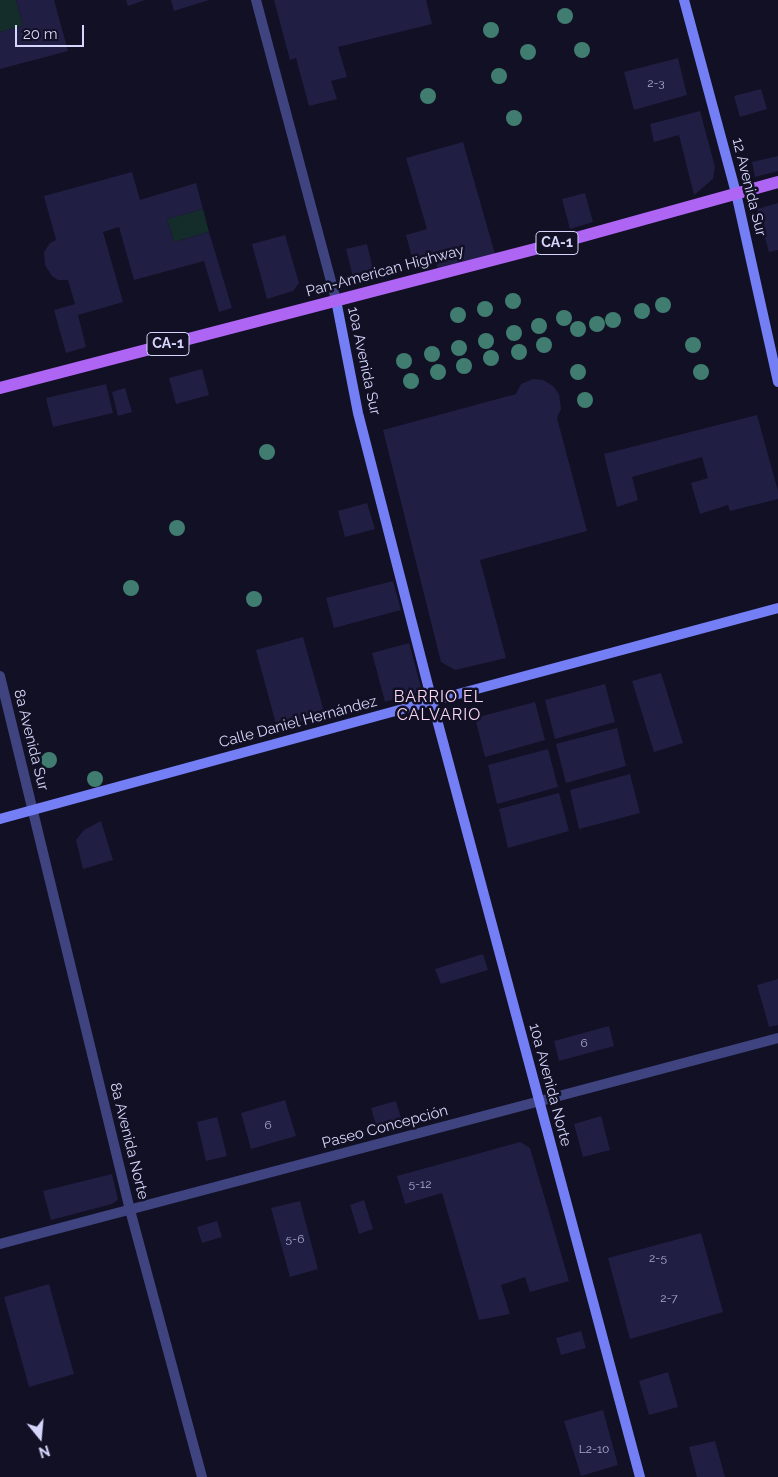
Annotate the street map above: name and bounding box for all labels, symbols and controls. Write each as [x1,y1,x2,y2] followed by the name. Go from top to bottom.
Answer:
[18,15,86,47] scale bar
[23,25,58,43] text: 20 m
[647,76,665,90] house number: 2-3
[728,136,770,238] street label: 12 Avenida Sur
[536,232,578,254] road number: CA-1
[304,241,466,301] street label: Pan-American Highway
[344,305,384,417] street label: 10a Avenida Sur
[147,332,189,356] road number: CA-1
[393,687,485,725] district label: BARRIO EL CALVARIO
[10,688,52,792] street label: 8a Avenida Sur
[217,692,379,752] street label: Calle Daniel Hernández
[525,1022,575,1148] street label: 10a Avenida Norte
[580,1036,588,1050] house number: 6
[106,1081,152,1201] street label: 8a Avenida Norte
[320,1102,450,1152] street label: Paseo Concepción
[264,1118,272,1132] house number: 6
[409,1177,431,1191] house number: 5-12
[286,1232,304,1246] house number: 5-6
[649,1251,667,1265] house number: 2-5
[660,1291,678,1305] house number: 2-7
[15,1412,65,1462] north arrow
[37,1442,52,1461] text: N
[579,1442,609,1456] house number: L2-10

